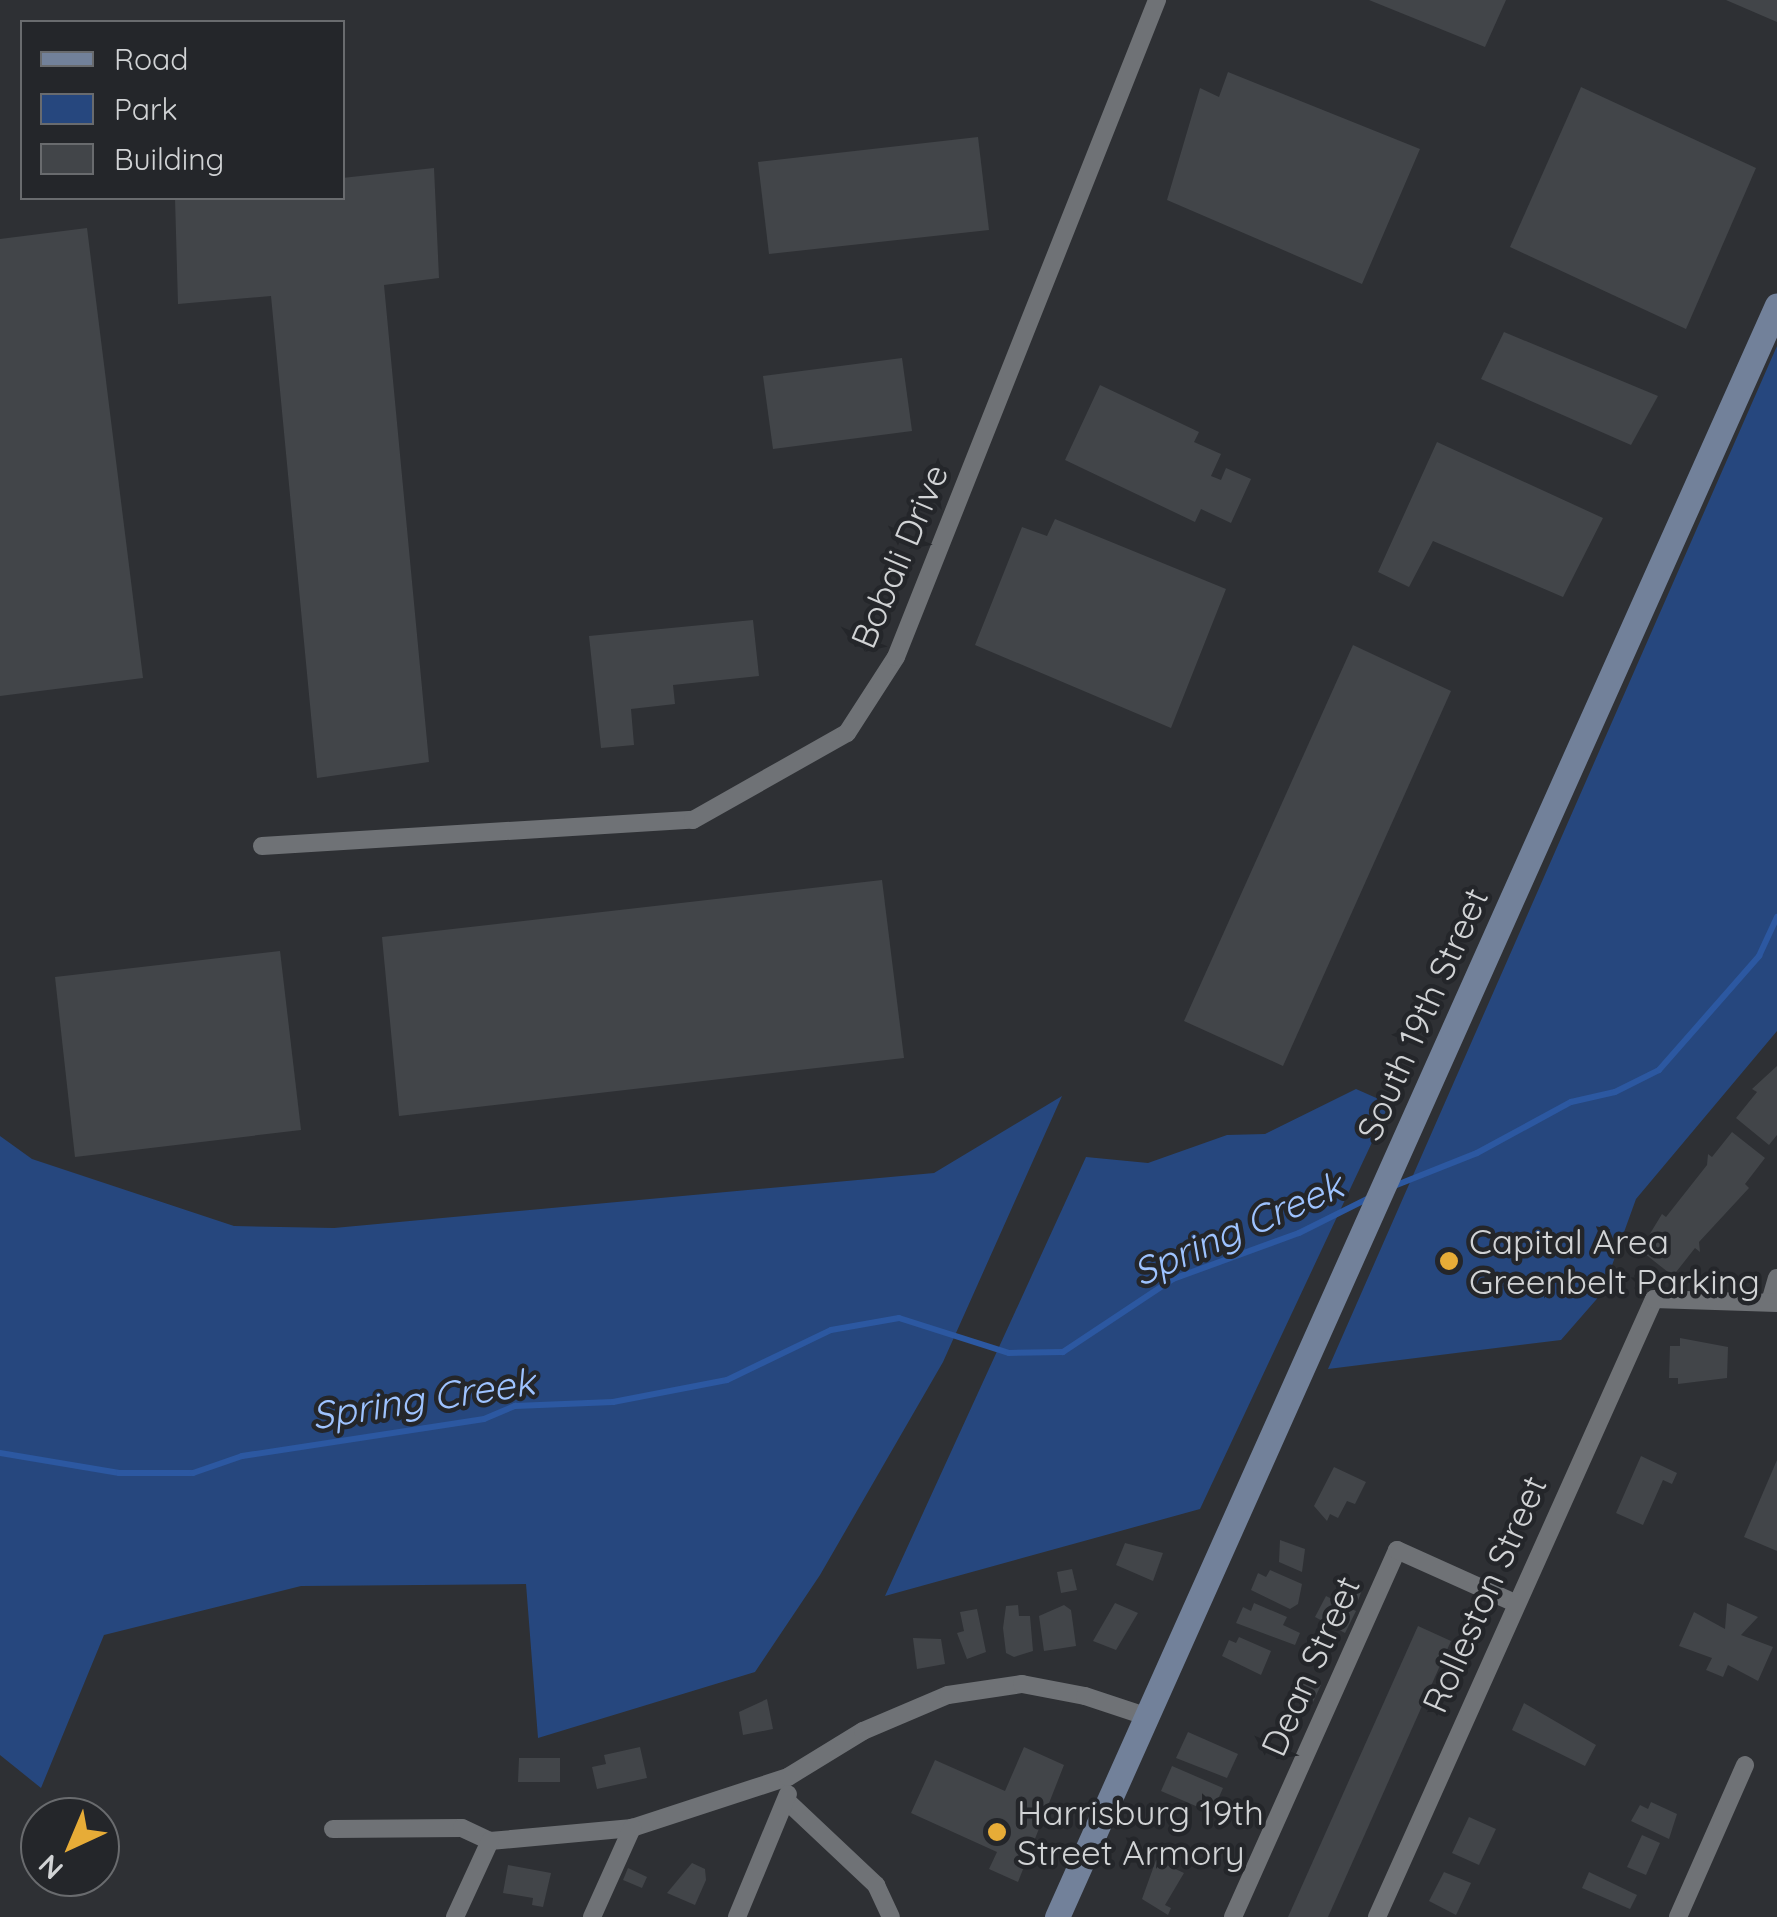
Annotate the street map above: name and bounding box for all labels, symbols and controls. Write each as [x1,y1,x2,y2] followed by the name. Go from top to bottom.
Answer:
[20,20,345,200] legend
[114,40,188,78] text: Road
[114,90,178,128] text: Park
[114,140,224,178] text: Building
[841,458,957,654] street label: Bobali Drive
[1348,881,1496,1147] street label: South 19th Street
[1126,1162,1350,1296] water label: Spring Creek
[1469,1220,1760,1302] place label: Capital Area Greenbelt Parking
[1438,1250,1460,1272] marker: Capital Area Greenbelt Parking
[308,1359,538,1439] water label: Spring Creek
[1413,1469,1555,1719] street label: Rolleston Street
[1252,1570,1368,1762] street label: Dean Street
[1017,1791,1264,1873] place label: Harrisburg 19th Street Armory
[20,1797,120,1897] north arrow
[986,1821,1008,1843] marker: Harrisburg 19th Street Armory
[31,1848,70,1887] text: N

